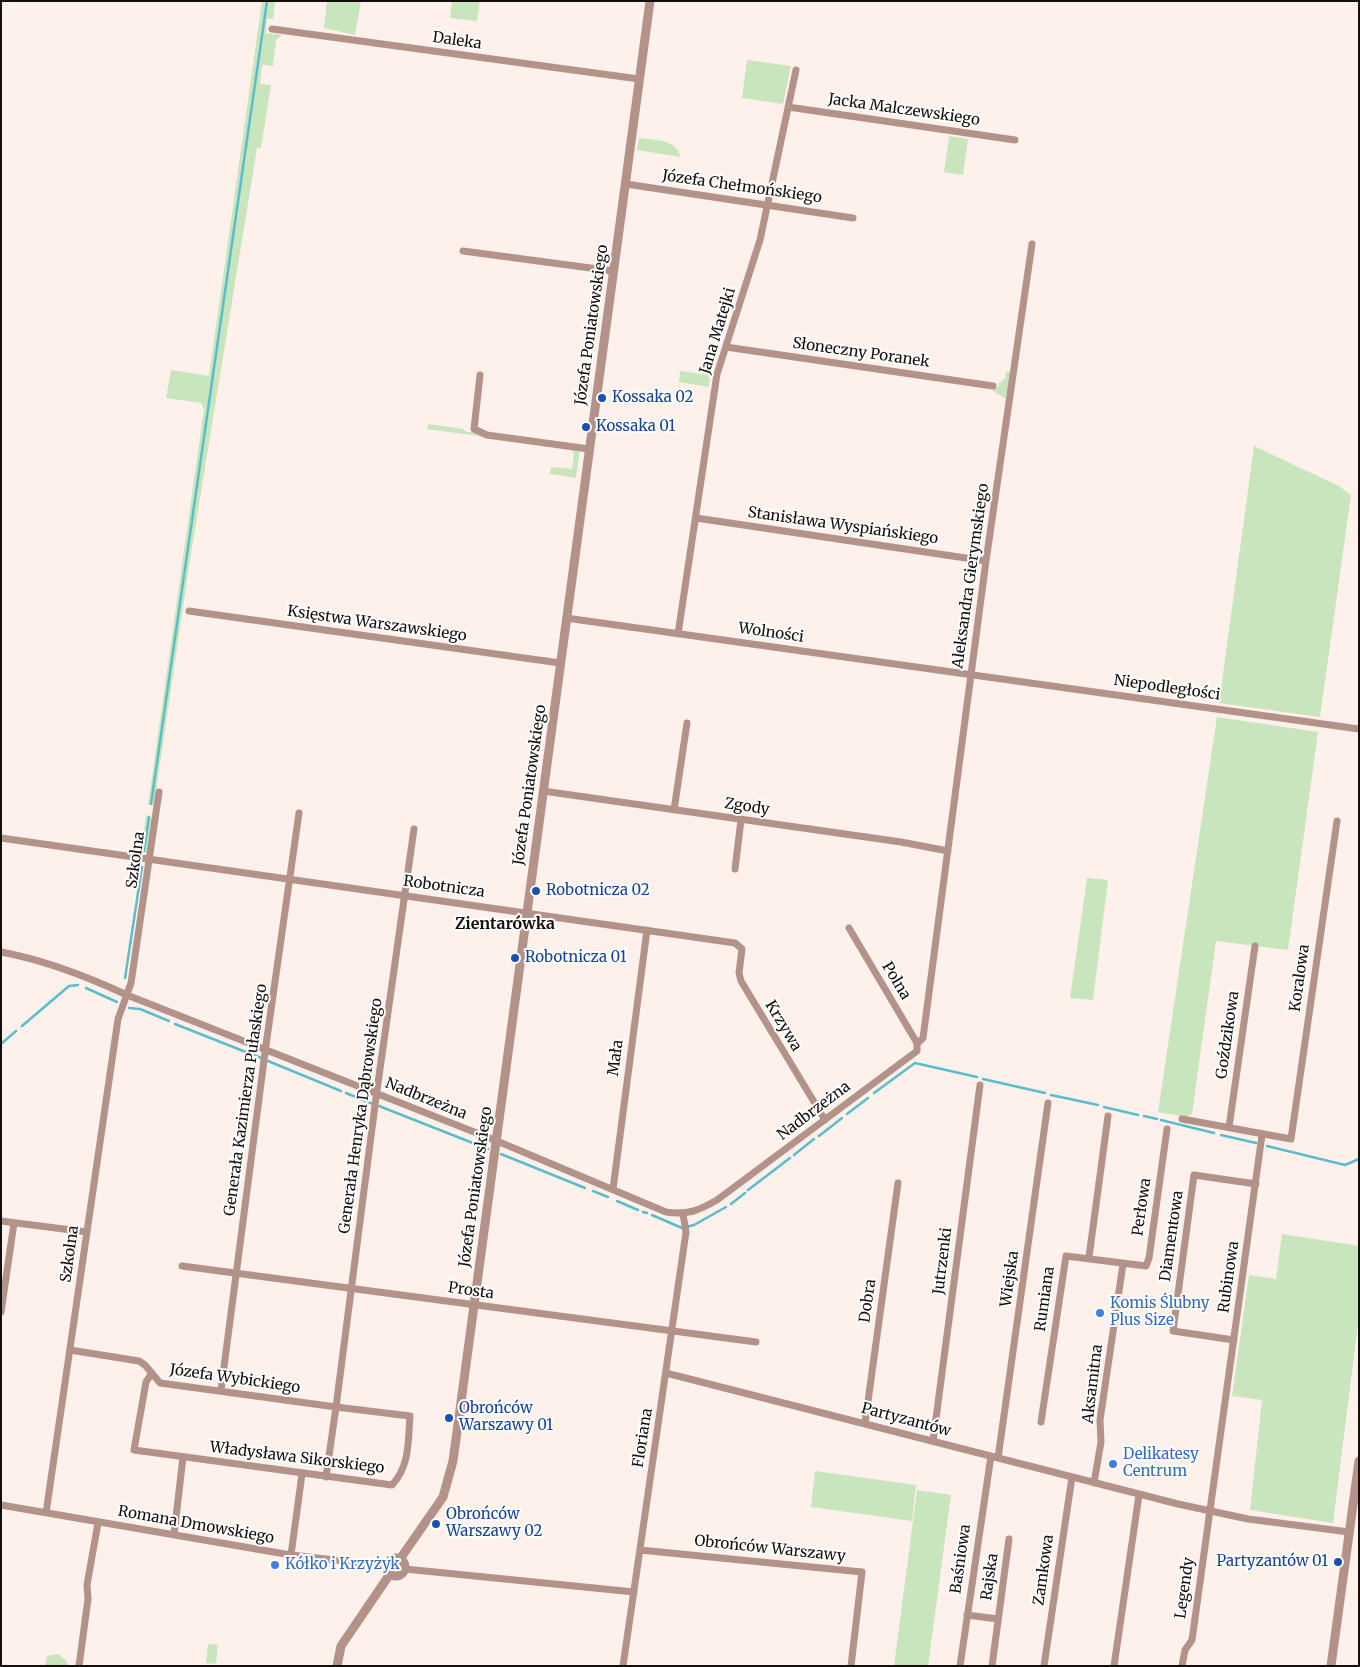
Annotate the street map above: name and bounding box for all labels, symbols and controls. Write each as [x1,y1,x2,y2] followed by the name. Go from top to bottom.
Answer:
[431,29,483,53] street label: Daleka
[827,90,981,130] street label: Jacka Malczewskiego
[661,167,823,207] street label: Józefa Chełmońskiego
[572,244,612,406] street label: Józefa Poniatowskiego
[696,286,740,376] street label: Jana Matejki
[791,334,931,372] street label: Słoneczny Poranek
[612,389,693,407] place label: Kossaka 02
[596,392,608,404] marker: Kossaka 02
[596,418,675,436] place label: Kossaka 01
[580,421,592,433] marker: Kossaka 01
[949,482,993,670] street label: Aleksandra Gierymskiego
[747,504,939,548] street label: Stanisława Wyspiańskiego
[286,603,468,645] street label: Księstwa Warszawskiego
[737,619,805,647] street label: Wolności
[1113,672,1221,704] street label: Niepodległości
[510,704,550,866] street label: Józefa Poniatowskiego
[723,795,771,819] street label: Zgody
[123,830,149,890] street label: Szkolna
[402,872,486,902] street label: Robotnicza
[546,882,650,900] place label: Robotnicza 02
[530,885,542,897] marker: Robotnicza 02
[455,914,555,934] district label: Zientarówka
[1286,943,1314,1013] street label: Koralowa
[525,949,627,967] place label: Robotnicza 01
[509,952,521,964] marker: Robotnicza 01
[878,959,914,1003] street label: Polna
[221,983,271,1217] street label: Generała Kazimierza Pułaskiego
[1213,990,1243,1080] street label: Goździkowa
[336,997,386,1235] street label: Generała Henryka Dąbrowskiego
[761,998,805,1054] street label: Krzywa
[605,1039,627,1077] street label: Mała
[383,1074,469,1124] street label: Nadbrzeżna
[774,1078,854,1144] street label: Nadbrzeżna
[456,1106,496,1268] street label: Józefa Poniatowskiego
[1129,1177,1155,1237] street label: Perłowa
[1157,1189,1187,1283] street label: Diamentowa
[57,1224,83,1284] street label: Szkolna
[930,1227,956,1295] street label: Jutrzenki
[1215,1240,1243,1314] street label: Rubinowa
[997,1250,1023,1308] street label: Wiejska
[1032,1265,1058,1333] street label: Rumiana
[856,1278,880,1324] street label: Dobra
[447,1279,495,1303] street label: Prosta
[1110,1295,1210,1330] place label: Komis Ślubny Plus Size
[1094,1307,1106,1319] marker: Komis Ślubny Plus Size
[1079,1344,1107,1424] street label: Aksamitna
[169,1361,301,1397] street label: Józefa Wybickiego
[859,1399,953,1441] street label: Partyzantów
[459,1400,553,1435] place label: Obrońców Warszawy 01
[629,1407,657,1469] street label: Floriana
[443,1412,455,1424] marker: Obrońców Warszawy 01
[209,1438,385,1478] street label: Władysława Sikorskiego
[1123,1446,1199,1481] place label: Delikatesy Centrum
[1107,1458,1119,1470] marker: Delikatesy Centrum
[116,1502,276,1548] street label: Romana Dmowskiego
[446,1506,542,1541] place label: Obrońców Warszawy 02
[430,1518,442,1530] marker: Obrońców Warszawy 02
[947,1523,975,1595] street label: Baśniowa
[694,1532,846,1566] street label: Obrońców Warszawy
[1030,1533,1058,1607] street label: Zamkowa
[978,1552,1002,1602] street label: Rajska
[1217,1553,1328,1571] place label: Partyzantów 01
[285,1556,400,1574] place label: Kółko i Krzyżyk
[1172,1556,1198,1620] street label: Legendy
[1332,1556,1344,1568] marker: Partyzantów 01
[269,1559,281,1571] marker: Kółko i Krzyżyk

